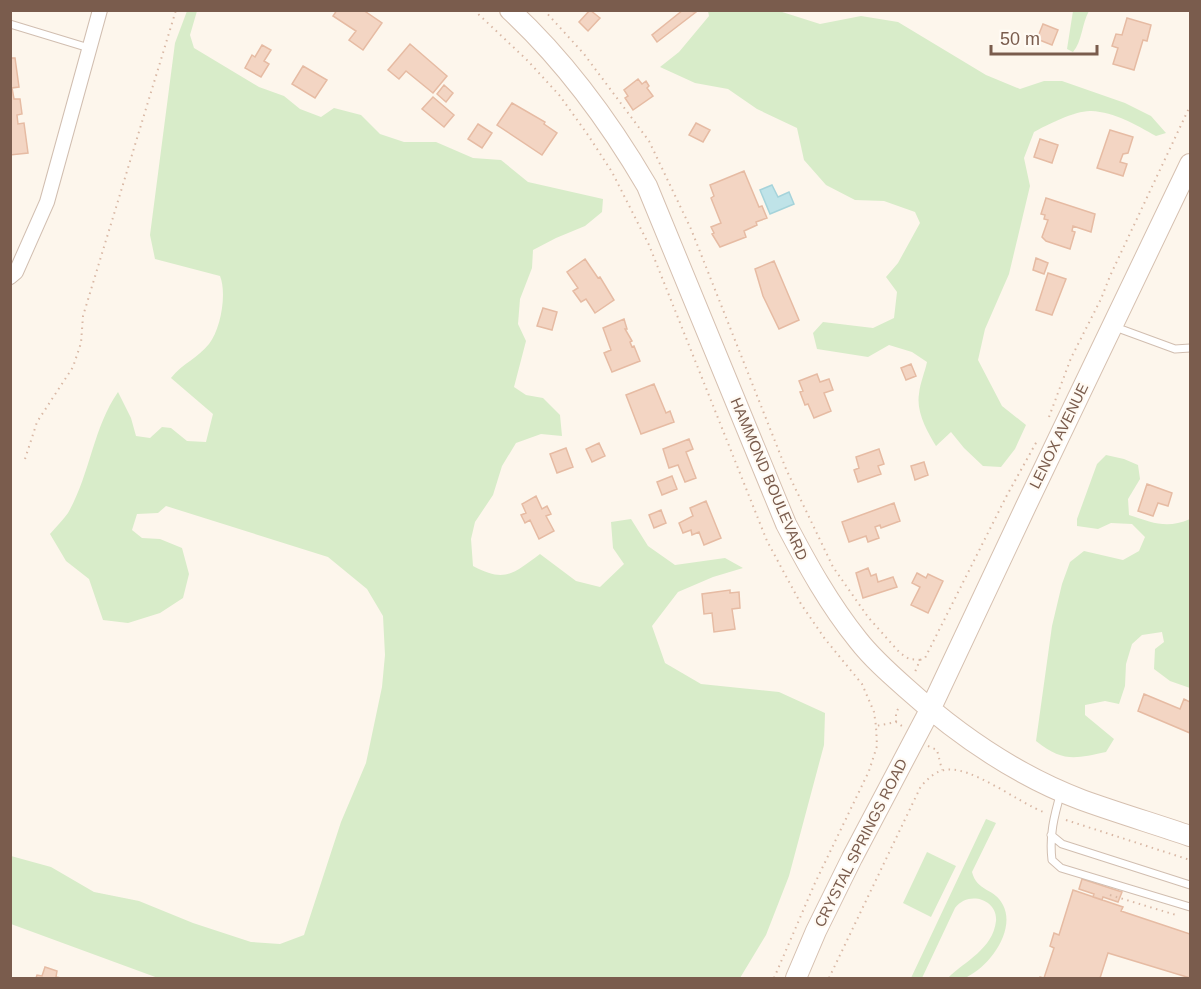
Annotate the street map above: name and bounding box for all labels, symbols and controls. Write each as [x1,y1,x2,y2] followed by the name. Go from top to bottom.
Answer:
[991,18,1098,56] scale bar
[1000,29,1040,49] text: 50 m
[1026,380,1091,491] street label: LENOX AVENUE
[727,395,811,563] street label: HAMMOND BOULEVARD
[811,756,911,930] street label: CRYSTAL SPRINGS ROAD

